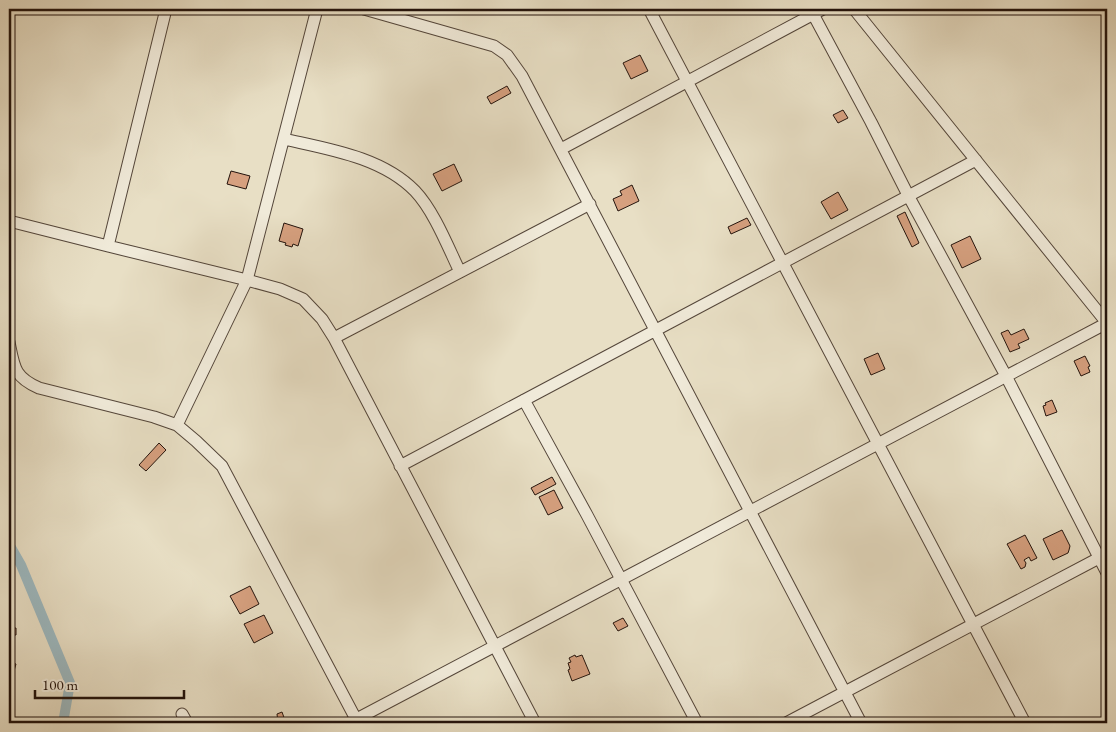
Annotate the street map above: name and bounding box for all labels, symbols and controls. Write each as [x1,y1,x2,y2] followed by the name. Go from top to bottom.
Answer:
[35,667,184,699] scale bar
[42,675,79,694] text: 100 m

